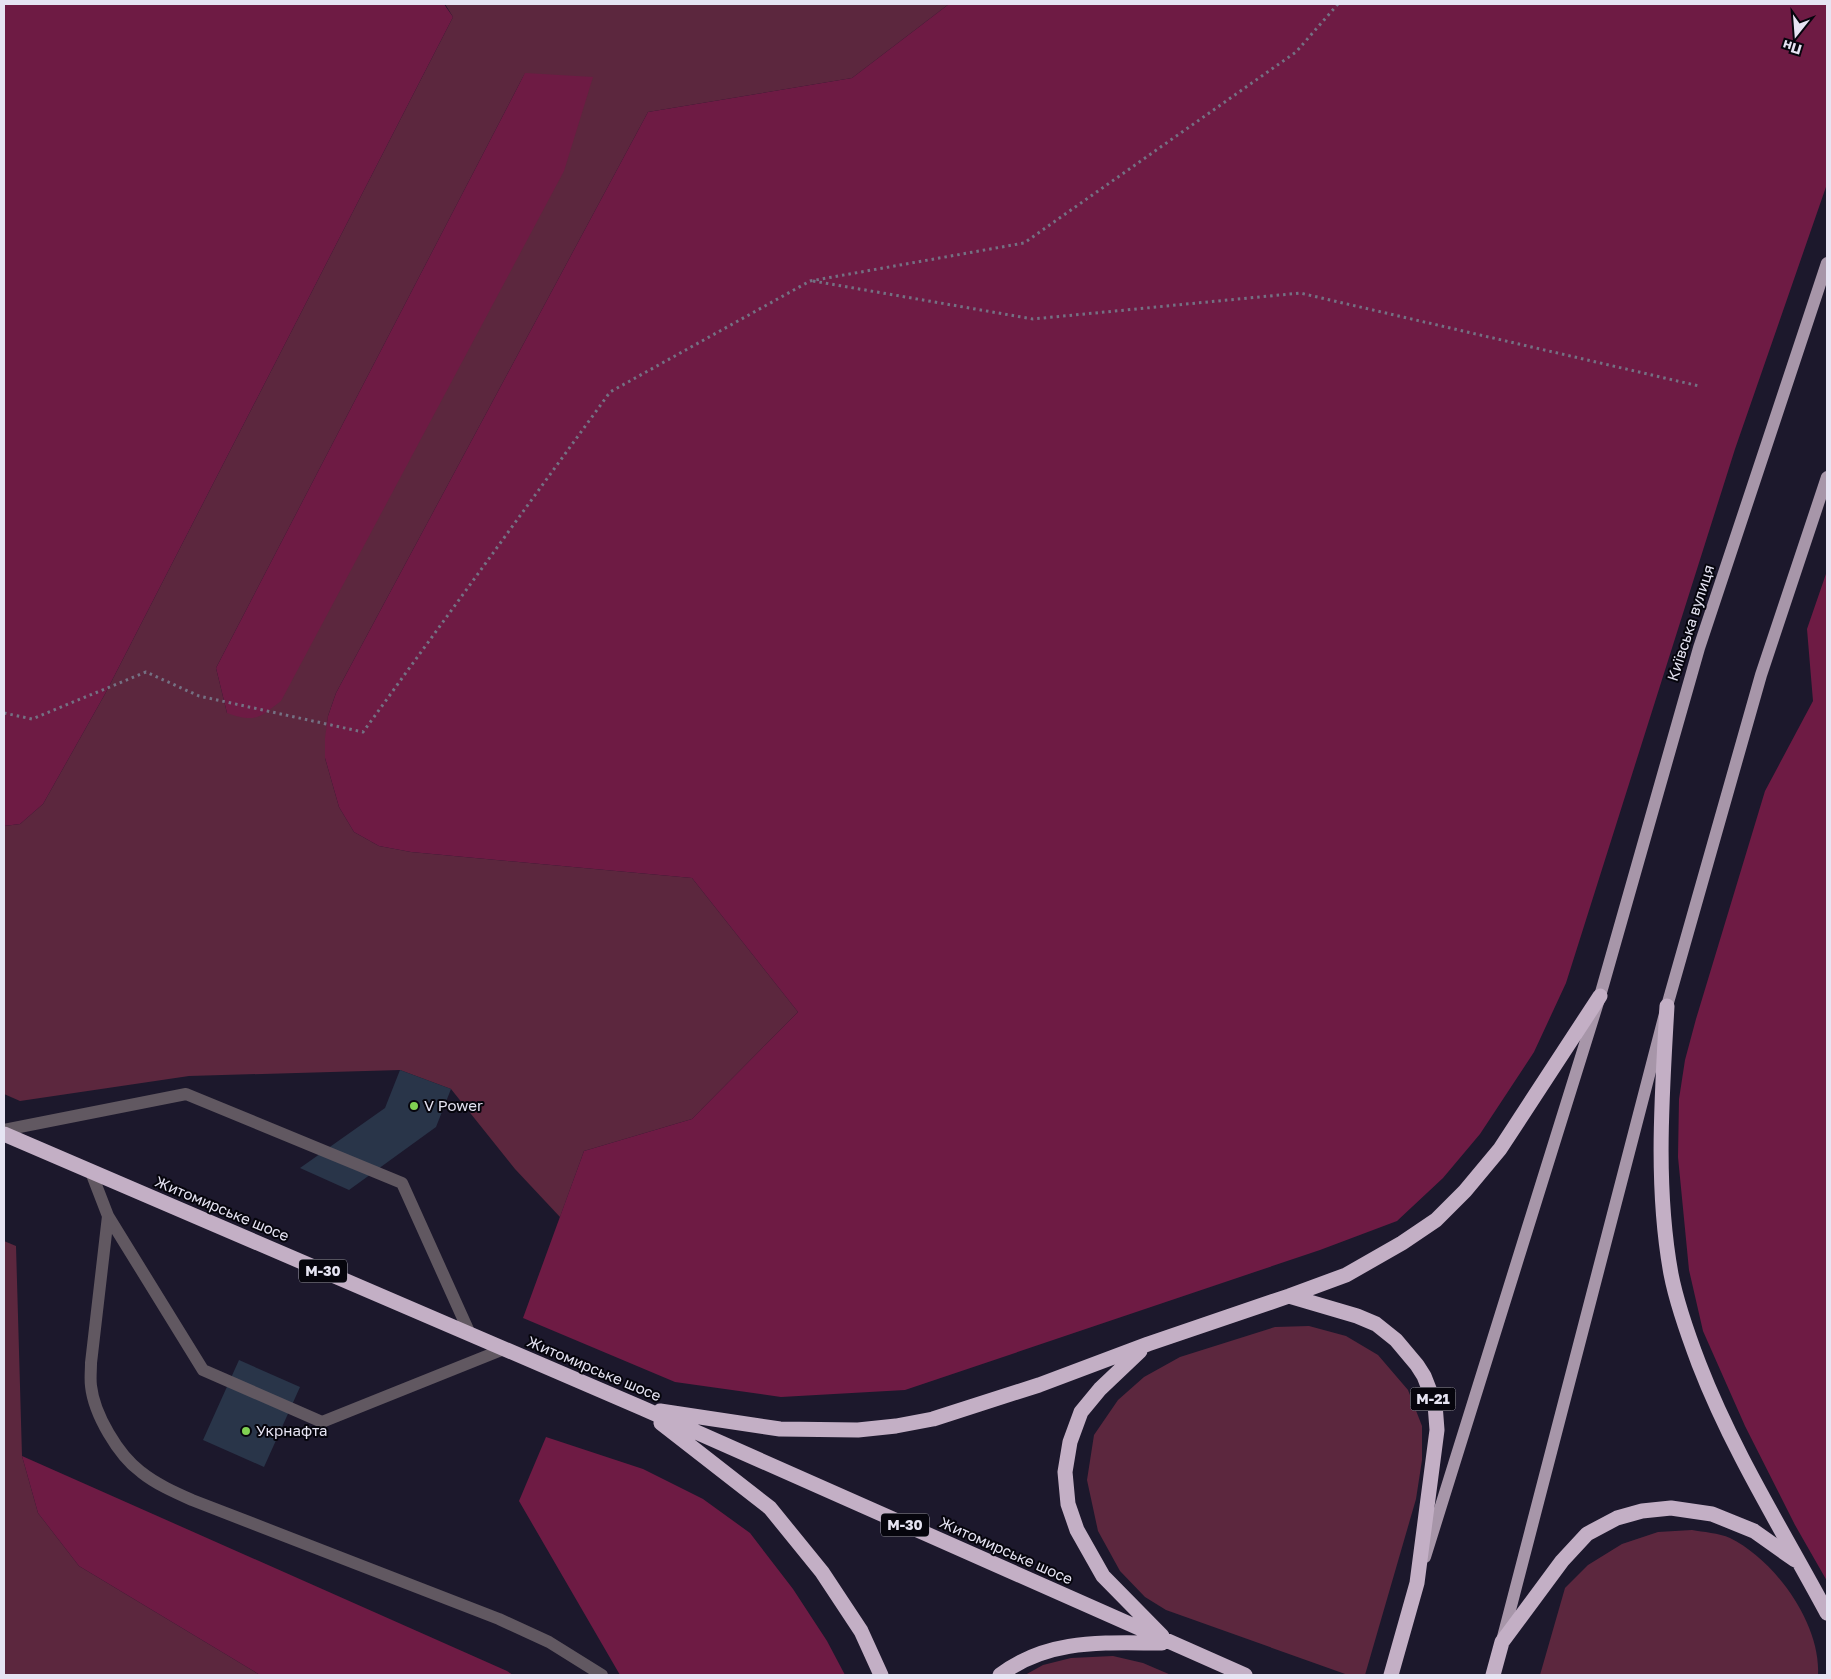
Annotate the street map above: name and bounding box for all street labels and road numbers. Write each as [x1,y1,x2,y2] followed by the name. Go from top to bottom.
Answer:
[1663,562,1717,683] street label: Київська вулиця
[153,1172,292,1245] street label: Житомирське шосе
[299,1260,347,1282] road number: М-30
[525,1332,664,1405] street label: Житомирське шосе
[1410,1388,1456,1410] road number: М-21
[937,1513,1076,1588] street label: Житомирське шосе
[881,1514,929,1536] road number: М-30

